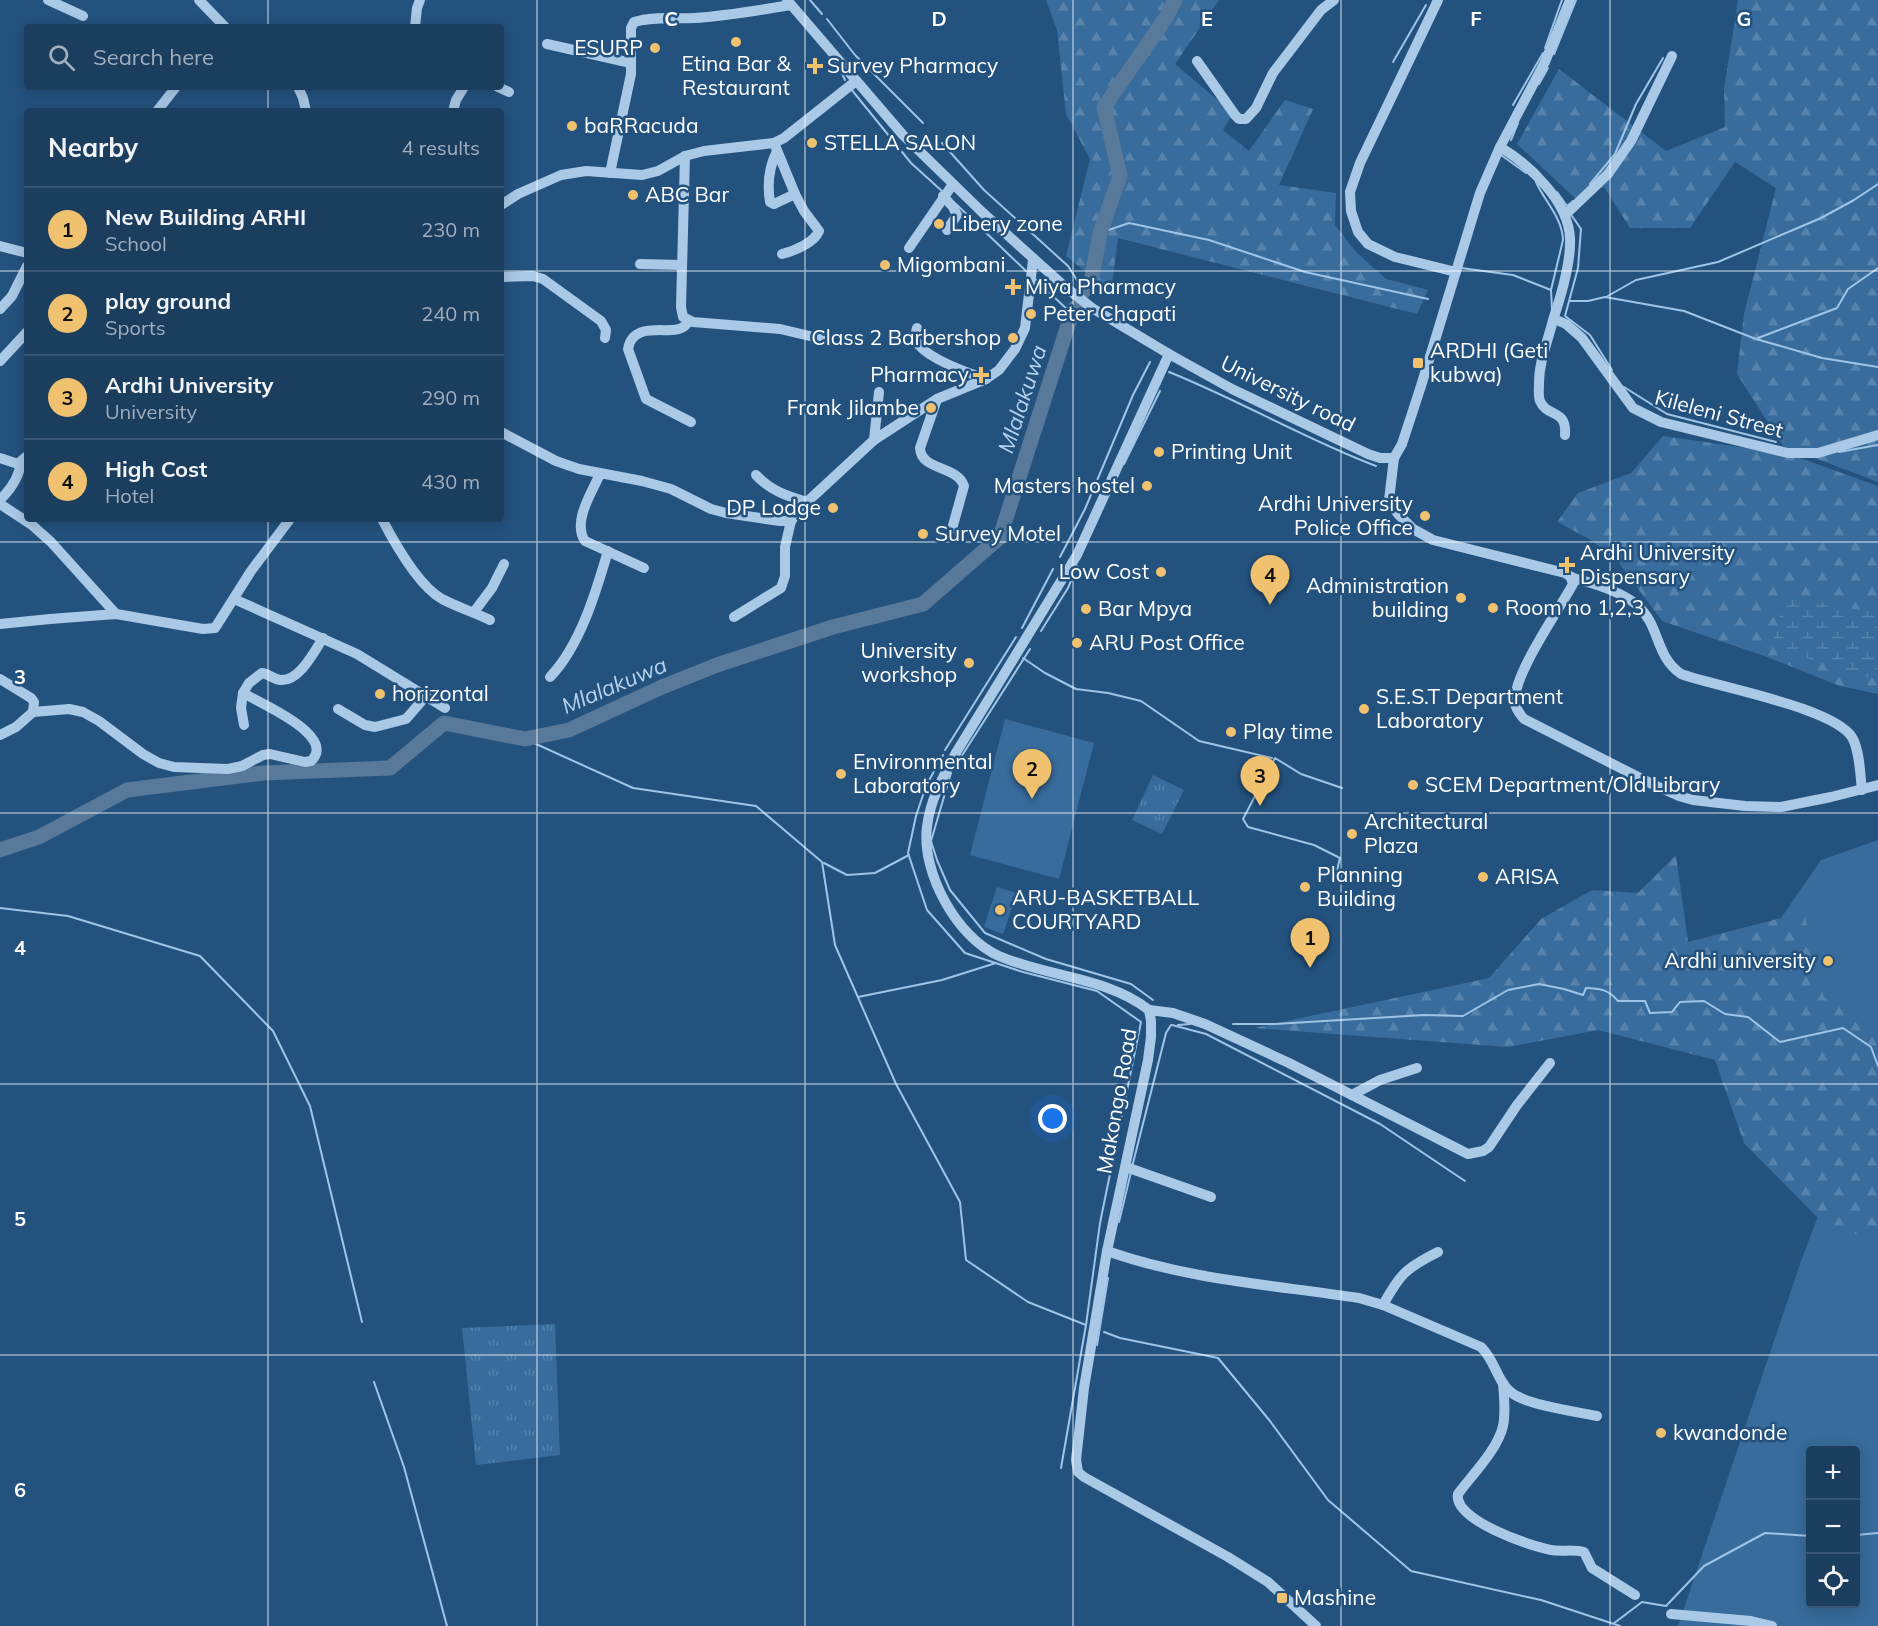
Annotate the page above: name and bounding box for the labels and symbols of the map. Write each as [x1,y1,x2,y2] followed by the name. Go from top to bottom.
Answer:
[664,6,678,31] text: C
[931,6,947,31] text: D
[1201,6,1213,31] text: E
[1470,6,1482,31] text: F
[1737,6,1751,31] text: G
[574,34,643,60] place label: ESURP
[729,35,743,49] marker: Etina Bar & Restaurant
[648,41,662,55] marker: ESURP
[681,50,791,100] place label: Etina Bar & Restaurant
[827,52,998,78] place label: Survey Pharmacy
[808,59,822,73] marker: Survey Pharmacy
[584,112,699,138] place label: baRRacuda
[565,119,579,133] marker: baRRacuda
[824,129,976,155] place label: STELLA SALON
[805,136,819,150] marker: STELLA SALON
[645,181,729,207] place label: ABC Bar
[626,188,640,202] marker: ABC Bar
[951,210,1063,236] place label: Libery zone
[932,217,946,231] marker: Libery zone
[897,251,1006,277] place label: Migombani
[878,258,892,272] marker: Migombani
[1025,273,1176,299] place label: Miya Pharmacy
[1006,280,1020,294] marker: Miya Pharmacy
[1043,300,1176,326] place label: Peter Chapati
[1024,307,1038,321] marker: Peter Chapati
[811,324,1001,350] place label: Class 2 Barbershop
[1006,331,1020,345] marker: Class 2 Barbershop
[1430,337,1548,387] place label: ARDHI (Geti kubwa)
[991,341,1053,457] water label: Mlalakuwa
[1217,349,1360,437] street label: University road
[1411,356,1425,370] marker: ARDHI (Geti kubwa)
[870,361,969,387] place label: Pharmacy
[974,368,988,382] marker: Pharmacy
[1652,383,1786,443] street label: Kileleni Street
[787,394,919,420] place label: Frank Jilambe
[924,401,938,415] marker: Frank Jilambe
[1171,438,1292,464] place label: Printing Unit
[1152,445,1166,459] marker: Printing Unit
[994,472,1135,498] place label: Masters hostel
[1140,479,1154,493] marker: Masters hostel
[1258,490,1413,540] place label: Ardhi University Police Office
[726,494,821,520] place label: DP Lodge
[826,501,840,515] marker: DP Lodge
[1418,509,1432,523] marker: Ardhi University Police Office
[935,520,1061,546] place label: Survey Motel
[916,527,930,541] marker: Survey Motel
[1580,539,1735,589] place label: Ardhi University Dispensary
[1250,556,1290,605] pin: 4
[1558,556,1576,574] marker: Ardhi University Dispensary
[1059,558,1149,584] place label: Low Cost
[1154,565,1168,579] marker: Low Cost
[1306,572,1449,622] place label: Administration building
[1454,591,1468,605] marker: Administration building
[1505,594,1644,620] place label: Room no 1,2,3
[1098,595,1192,621] place label: Bar Mpya
[1486,601,1500,615] marker: Room no 1,2,3
[1079,602,1093,616] marker: Bar Mpya
[1089,629,1245,655] place label: ARU Post Office
[1070,636,1084,650] marker: ARU Post Office
[860,637,957,687] place label: University workshop
[557,650,671,720] water label: Mlalakuwa
[962,656,976,670] marker: University workshop
[14,664,26,689] text: 3
[392,680,489,706] place label: horizontal
[1376,683,1563,733] place label: S.E.S.T Department Laboratory
[373,687,387,701] marker: horizontal
[1357,702,1371,716] marker: S.E.S.T Department Laboratory
[1243,718,1333,744] place label: Play time
[1224,725,1238,739] marker: Play time
[853,748,993,798] place label: Environmental Laboratory
[1012,750,1052,799] pin: 2
[1240,756,1280,806] pin: 3
[834,767,848,781] marker: Environmental Laboratory
[1425,771,1720,797] place label: SCEM Department/Old Library
[1406,778,1420,792] marker: SCEM Department/Old Library
[1364,808,1488,858] place label: Architectural Plaza
[1345,827,1359,841] marker: Architectural Plaza
[1317,861,1403,911] place label: Planning Building
[1495,863,1559,889] place label: ARISA
[1476,870,1490,884] marker: ARISA
[1298,880,1312,894] marker: Planning Building
[1012,884,1200,934] place label: ARU-BASKETBALL COURTYARD
[993,903,1007,917] marker: ARU-BASKETBALL COURTYARD
[1290,918,1330,968] pin: 1
[14,935,26,960] text: 4
[1664,947,1816,973] place label: Ardhi university
[1821,954,1835,968] marker: Ardhi university
[1090,1026,1142,1176] street label: Makongo Road
[1038,1104,1067,1133] your location
[14,1206,26,1231] text: 5
[1673,1419,1787,1445] place label: kwandonde
[1654,1426,1668,1440] marker: kwandonde
[14,1477,26,1502] text: 6
[1294,1584,1376,1610] place label: Mashine
[1275,1591,1289,1605] marker: Mashine

